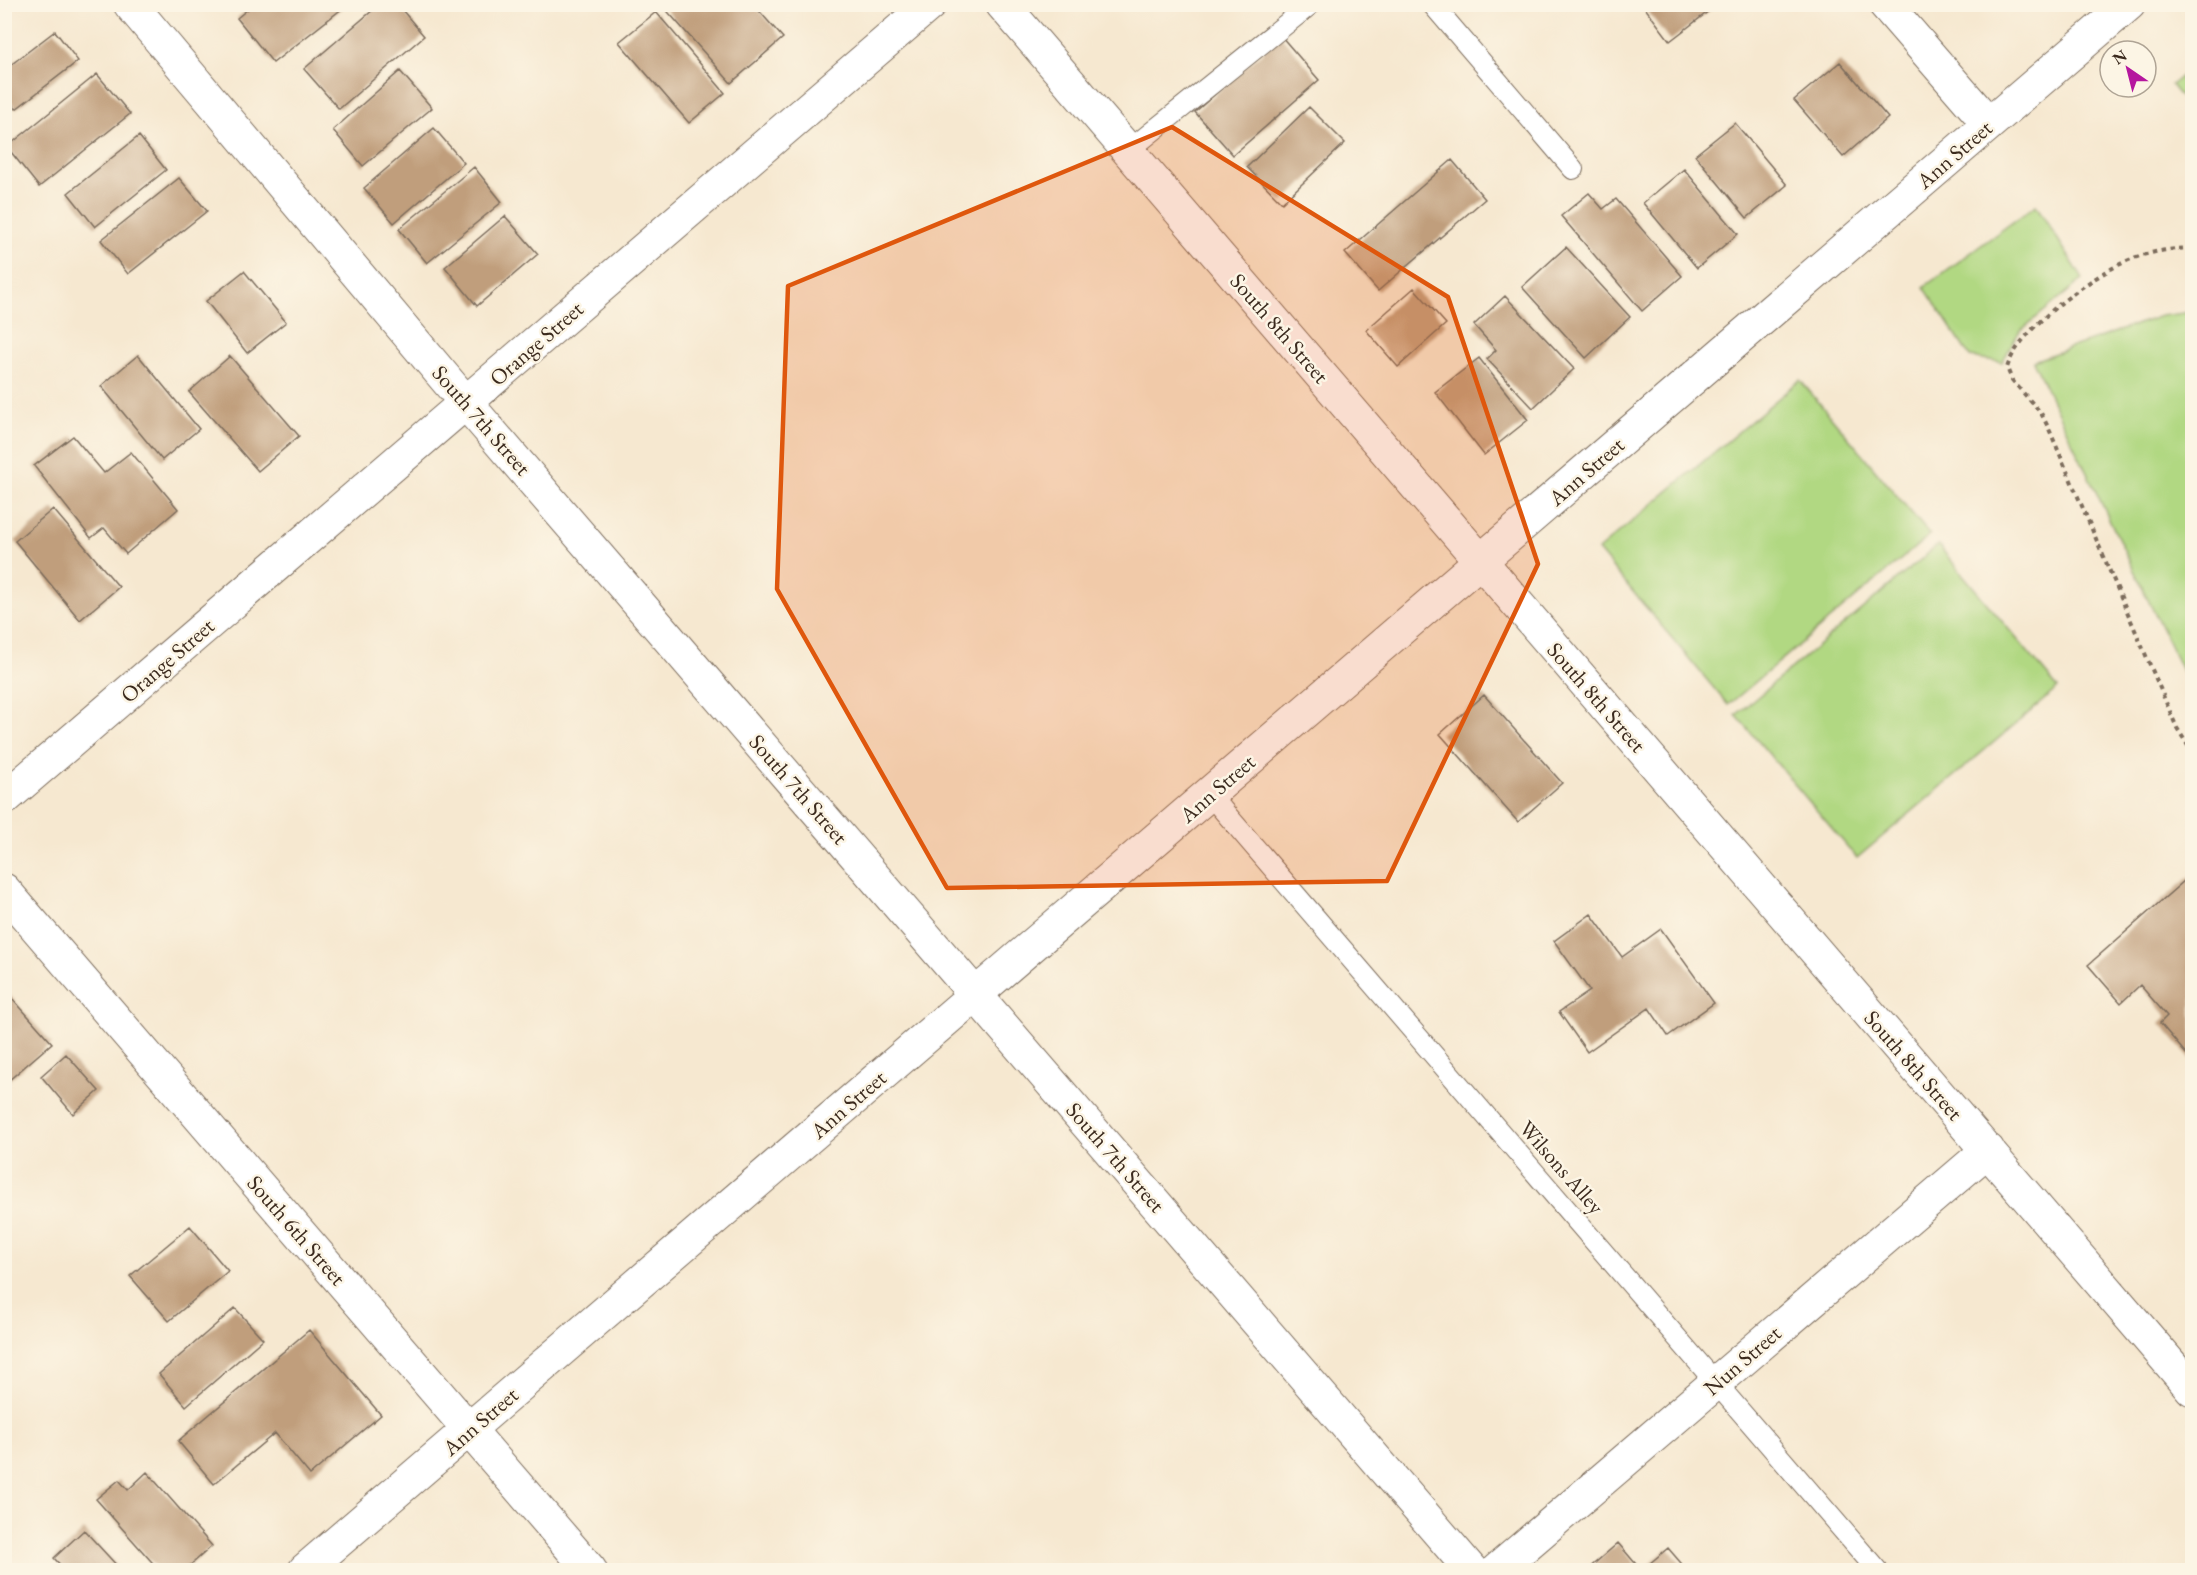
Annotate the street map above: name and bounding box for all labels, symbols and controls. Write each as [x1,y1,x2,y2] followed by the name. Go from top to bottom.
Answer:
[2098,39,2158,99] north arrow
[2108,45,2131,69] text: N
[1910,113,1998,196] street label: Ann Street
[1224,267,1336,390] street label: South 8th Street
[483,295,589,392] street label: Orange Street
[426,359,538,482] street label: South 7th Street
[1542,430,1630,513] street label: Ann Street
[114,612,220,709] street label: Orange Street
[1541,636,1653,759] street label: South 8th Street
[743,728,855,851] street label: South 7th Street
[1173,747,1261,830] street label: Ann Street
[1858,1004,1970,1127] street label: South 8th Street
[804,1063,892,1146] street label: Ann Street
[1060,1096,1172,1219] street label: South 7th Street
[1513,1114,1611,1221] street label: Wilsons Alley
[241,1169,353,1292] street label: South 6th Street
[1698,1319,1787,1402] street label: Nun Street
[436,1380,524,1463] street label: Ann Street

